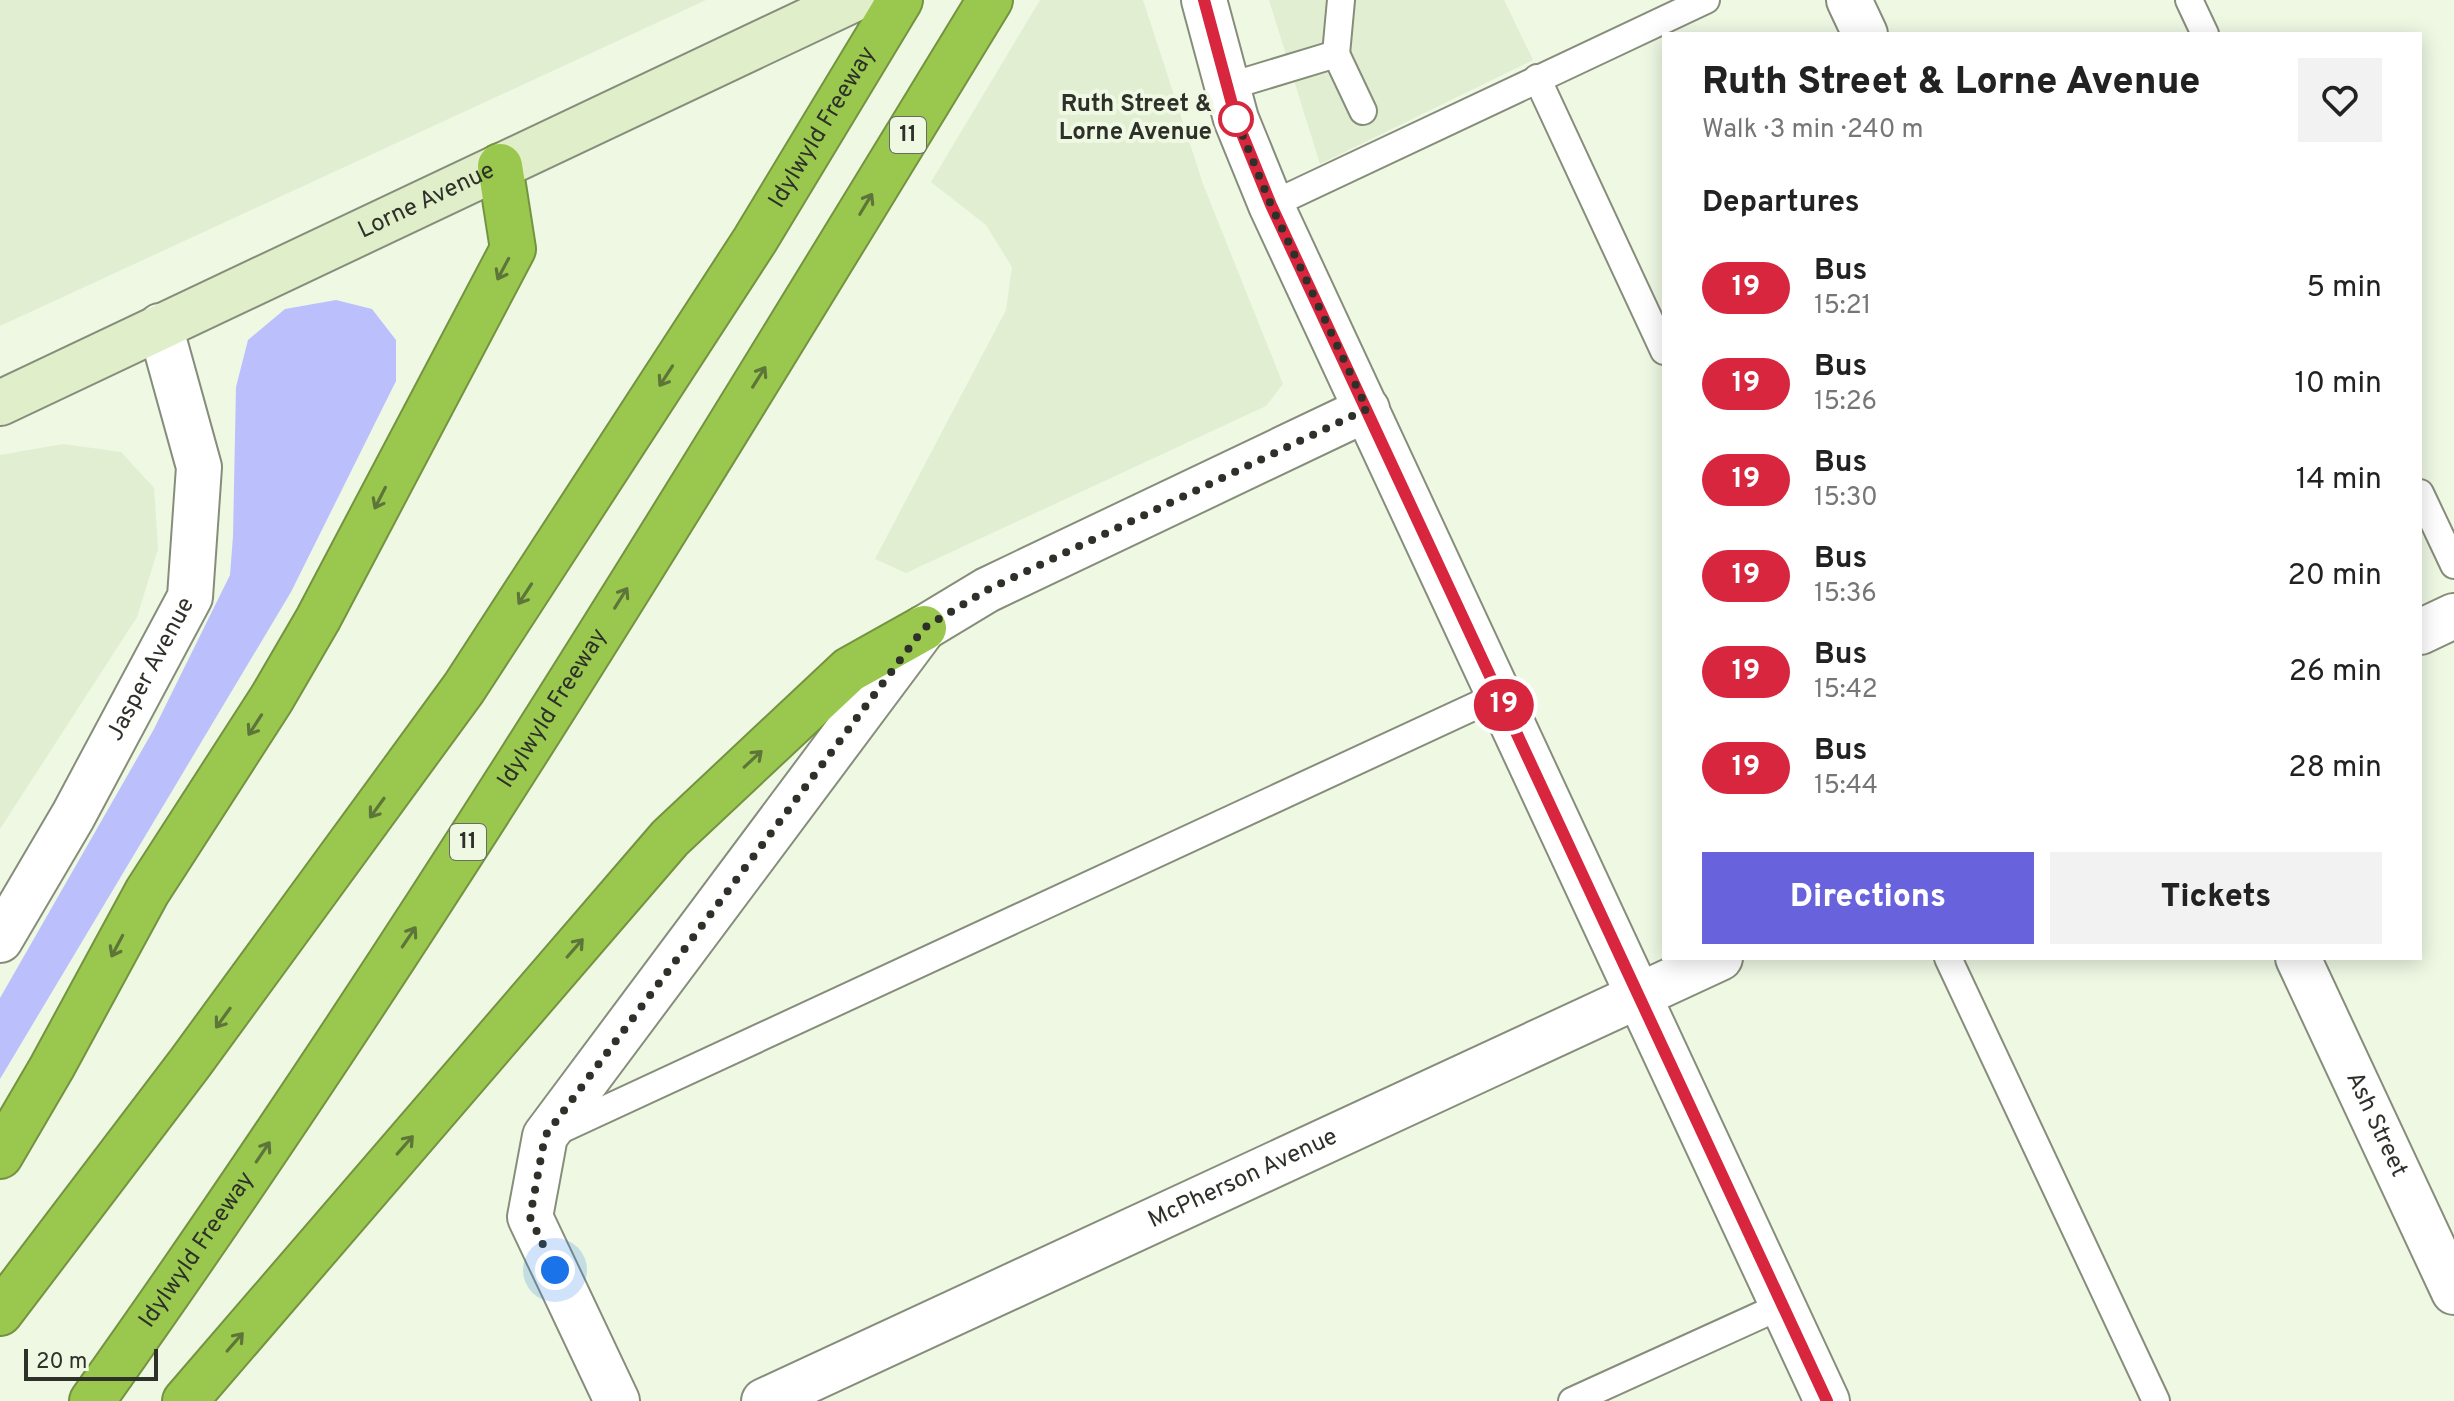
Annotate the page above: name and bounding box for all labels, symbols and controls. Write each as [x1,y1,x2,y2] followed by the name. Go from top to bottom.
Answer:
[763,41,883,214] street label: Idylwyld Freeway
[2298,58,2382,142] button: heart
[1702,59,2201,108] text: Ruth Street & Lorne Avenue
[1059,90,1212,148] place label: Ruth Street & Lorne Avenue
[1219,102,1253,136] marker: Ruth Street & Lorne Avenue
[1702,114,1924,147] text: Walk · 3 min · 240 m
[890,117,926,153] road number: 11
[354,156,500,246] street label: Lorne Avenue
[1702,185,1860,222] text: Departures
[858,193,874,216] one-way arrow
[1814,253,1867,290] text: Bus
[494,256,510,280] one-way arrow
[1732,270,1760,306] text: 19
[2306,270,2382,307] text: 5 min
[1814,290,1871,323] text: 15:21
[1814,349,1867,386] text: Bus
[658,364,674,387] one-way arrow
[751,366,767,389] one-way arrow
[1732,366,1760,402] text: 19
[2295,366,2382,403] text: 10 min
[1814,386,1877,419] text: 15:26
[1814,445,1867,482] text: Bus
[1732,462,1760,498] text: 19
[2296,462,2382,499] text: 14 min
[1814,482,1878,515] text: 15:30
[372,486,388,510] one-way arrow
[1814,541,1867,578] text: Bus
[1732,558,1760,594] text: 19
[2287,558,2382,595] text: 20 min
[1814,578,1877,611] text: 15:36
[516,582,532,605] one-way arrow
[613,587,629,610] one-way arrow
[101,593,202,746] street label: Jasper Avenue
[491,623,615,794] street label: Idylwyld Freeway
[1814,637,1867,674] text: Bus
[1732,654,1760,690] text: 19
[2289,654,2382,691] text: 26 min
[1814,674,1878,707] text: 15:42
[1468,679,1540,731] line badge: 19
[1490,687,1518,723] text: 19
[246,714,263,736] one-way arrow
[1814,733,1867,770] text: Bus
[1732,750,1760,786] text: 19
[2288,750,2382,787] text: 28 min
[743,751,763,769] one-way arrow
[1814,770,1878,803] text: 15:44
[368,796,385,818] one-way arrow
[450,824,486,860] road number: 11
[1702,852,2034,944] button: Directions
[2050,852,2382,944] button: Tickets
[401,926,417,949] one-way arrow
[109,934,125,957] one-way arrow
[566,938,584,959] one-way arrow
[215,1006,232,1028] one-way arrow
[2338,1067,2413,1182] street label: Ash Street
[1144,1122,1343,1236] street label: McPherson Avenue
[396,1135,414,1156] one-way arrow
[255,1142,271,1164] one-way arrow
[133,1166,262,1334] street label: Idylwyld Freeway
[535,1250,575,1290] your location
[226,1332,244,1353] one-way arrow
[24,1345,158,1381] scale bar
[36,1349,87,1376] text: 20 m

